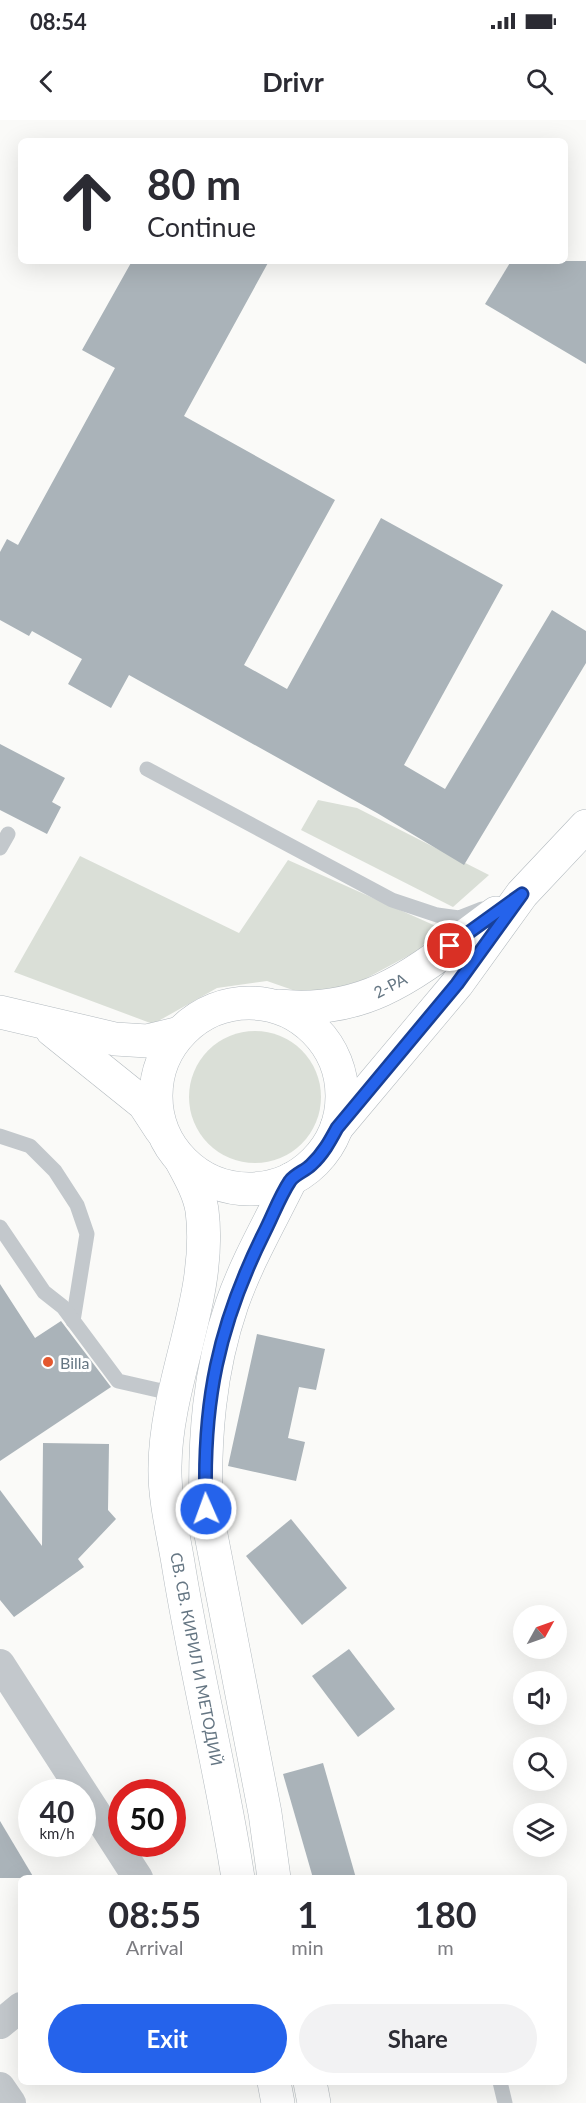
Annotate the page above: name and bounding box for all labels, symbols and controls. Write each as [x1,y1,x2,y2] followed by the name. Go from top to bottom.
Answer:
[30,8,87,35] text: 08:54
[30,65,63,98] icon: back
[262,65,324,98] text: Drivr
[523,65,556,98] icon: search
[147,159,241,209] text: 80 m
[48,162,126,240] icon: ahead
[147,210,256,243] text: Continue
[424,920,475,971] pin
[433,929,466,962] icon: arrive
[370,969,410,1001] street label: 2-РА
[60,1353,90,1372] place label: Billa
[41,1355,55,1369] marker: Billa
[174,1477,238,1541] position arrow
[167,1551,227,1767] street label: СВ. СВ. КИРИЛ И МЕТОДИЙ
[513,1605,567,1659] north arrow
[513,1605,567,1857] map controls
[513,1671,567,1725] button: sound
[513,1737,567,1791] button: search
[108,1779,186,1857] speed limit sign: 50
[40,1793,74,1829] text: 40
[513,1803,567,1857] button: layers
[39,1824,75,1842] text: km/h
[108,1892,201,1936] text: 08:55
[297,1892,318,1936] text: 1
[414,1892,477,1936] text: 180
[126,1935,183,1959] text: Arrival
[291,1935,324,1959] text: min
[437,1935,454,1959] text: m
[48,2004,287,2073] button: Exit
[299,2004,537,2073] button: Share

